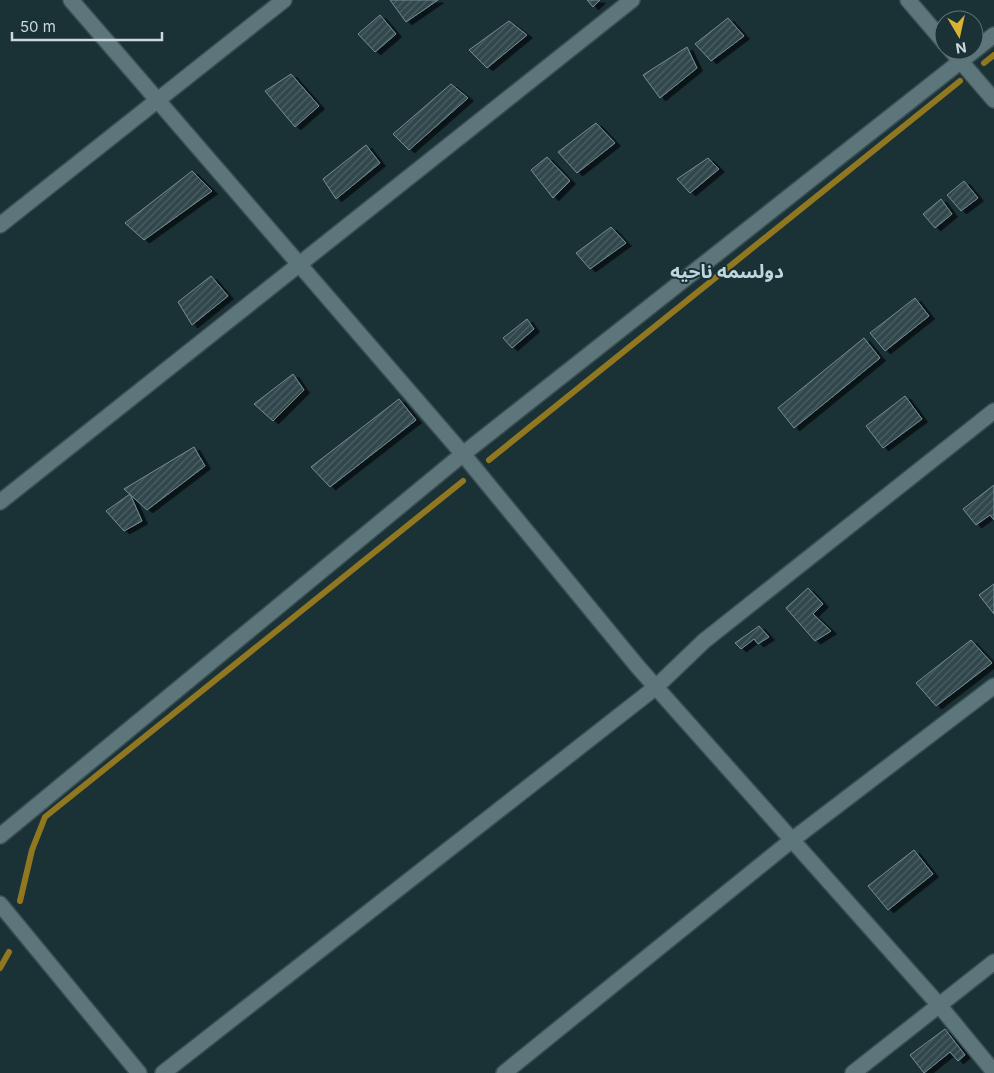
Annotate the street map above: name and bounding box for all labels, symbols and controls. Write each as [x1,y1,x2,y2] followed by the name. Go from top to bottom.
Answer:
[12,10,162,42] scale bar
[934,10,984,60] north arrow
[20,17,56,36] text: 50 m
[955,39,968,58] text: N
[670,260,784,283] district label: دولسمه ناحیه

